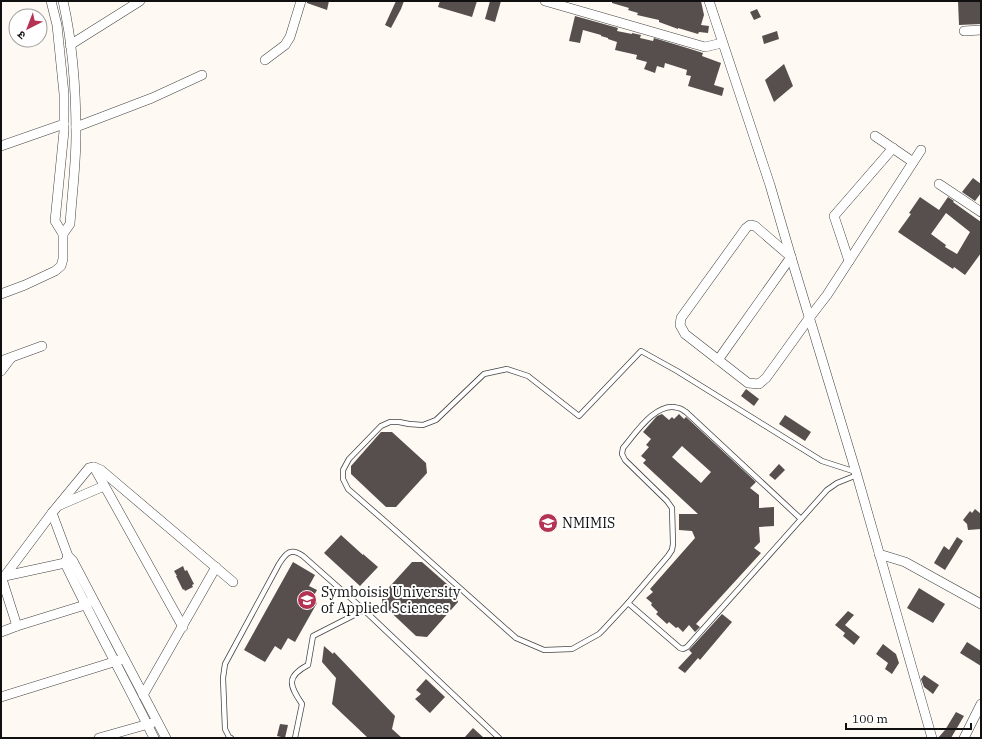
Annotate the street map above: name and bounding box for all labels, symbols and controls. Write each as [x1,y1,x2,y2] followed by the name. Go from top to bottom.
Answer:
[8,8,48,48] north arrow
[14,28,28,43] text: उ
[537,512,559,534] school or university icon: NMIMIS
[562,514,615,532] place label: NMIMIS
[321,583,461,617] place label: Symboisis University of Applied Sciences
[296,589,318,611] school or university icon: Symboisis University of Applied Sciences
[846,705,971,731] scale bar
[852,711,888,726] text: 100 m

